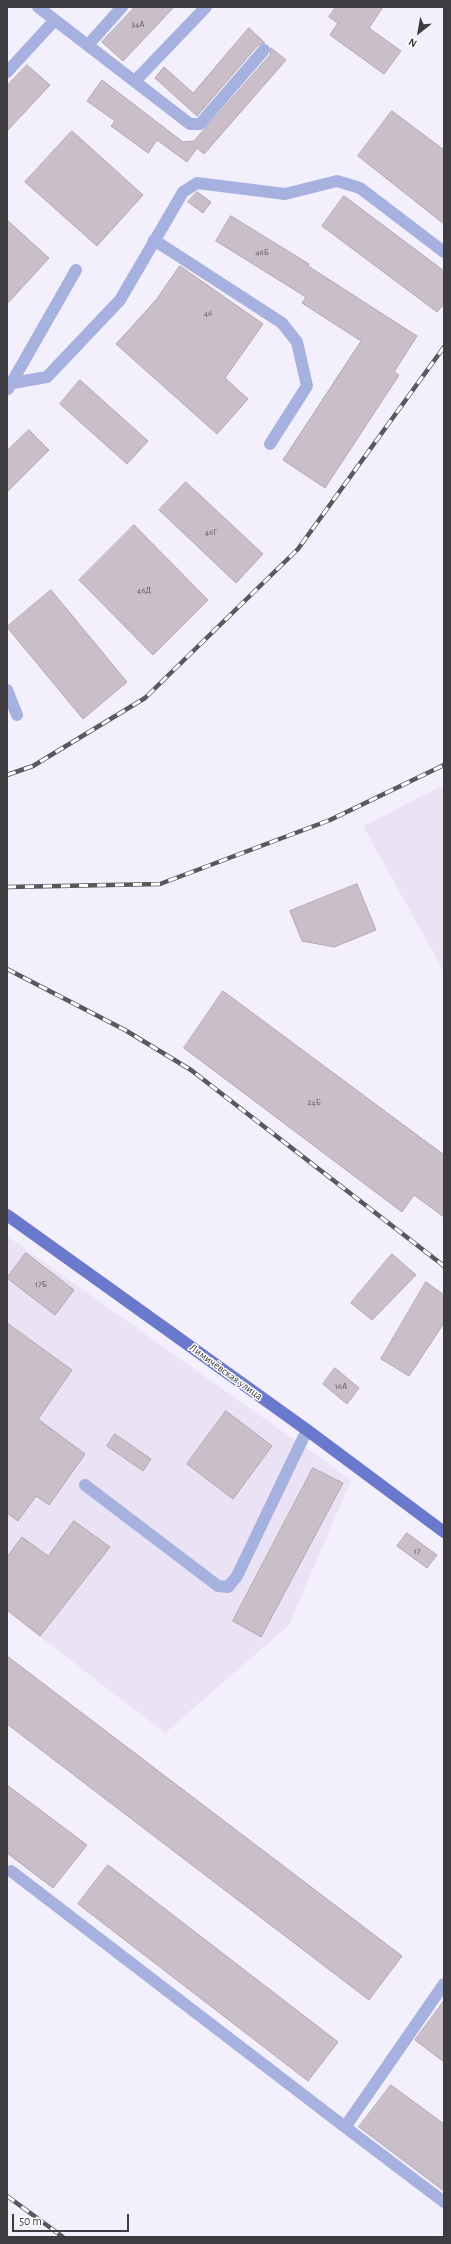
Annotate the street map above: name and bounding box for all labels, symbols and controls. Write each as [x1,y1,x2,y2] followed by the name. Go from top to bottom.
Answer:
[399,12,439,52] north arrow
[131,19,145,29] house number: 34А
[406,36,419,49] text: N
[255,247,269,257] house number: 46Б
[204,308,212,318] house number: 46
[205,527,217,537] house number: 46Г
[137,585,151,595] house number: 46Д
[307,1097,321,1107] house number: 24Б
[35,1279,47,1289] house number: 17Б
[187,1341,265,1403] street label: Лимичёвская улица
[335,1381,347,1391] house number: 16А
[414,1546,420,1556] house number: 17
[14,2206,131,2232] scale bar
[19,2215,42,2227] text: 50 m

